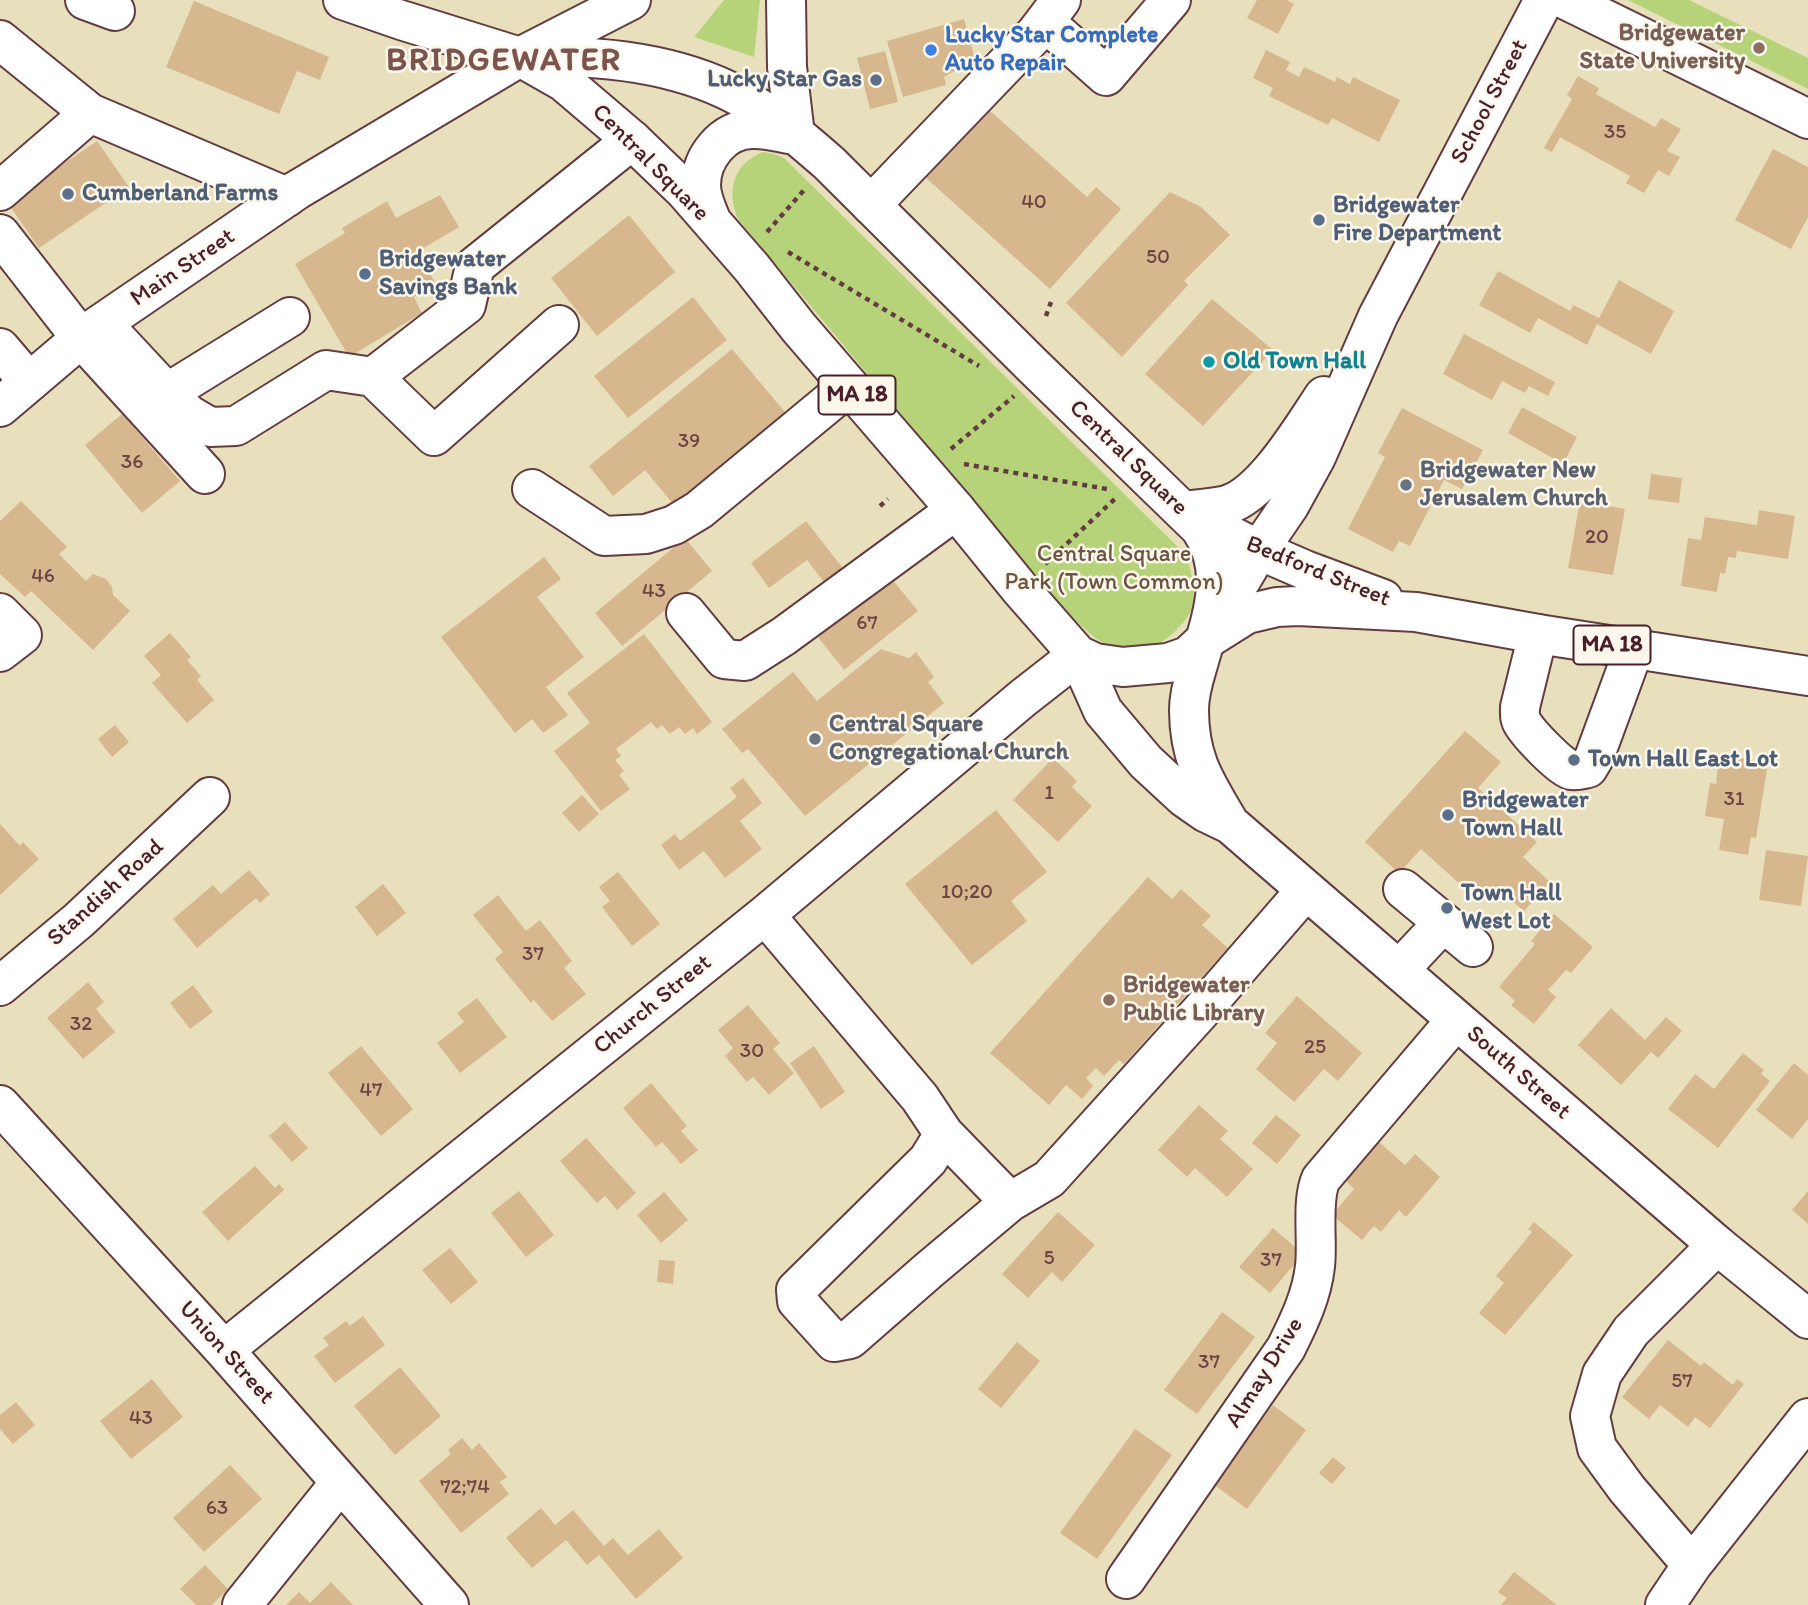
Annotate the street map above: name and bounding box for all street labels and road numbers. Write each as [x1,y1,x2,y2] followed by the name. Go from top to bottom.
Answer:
[1445,35,1535,169] street label: School Street
[585,98,715,228] street label: Central Square
[125,223,241,313] street label: Main Street
[818,376,896,414] road number: MA 18
[1062,394,1194,522] street label: Central Square
[1242,530,1394,614] street label: Bedford Street
[1574,625,1650,664] road number: MA 18
[42,833,170,953] street label: Standish Road
[588,949,718,1061] street label: Church Street
[1460,1020,1576,1126] street label: South Street
[172,1295,280,1411] street label: Union Street
[1220,1312,1310,1434] street label: Almay Drive

